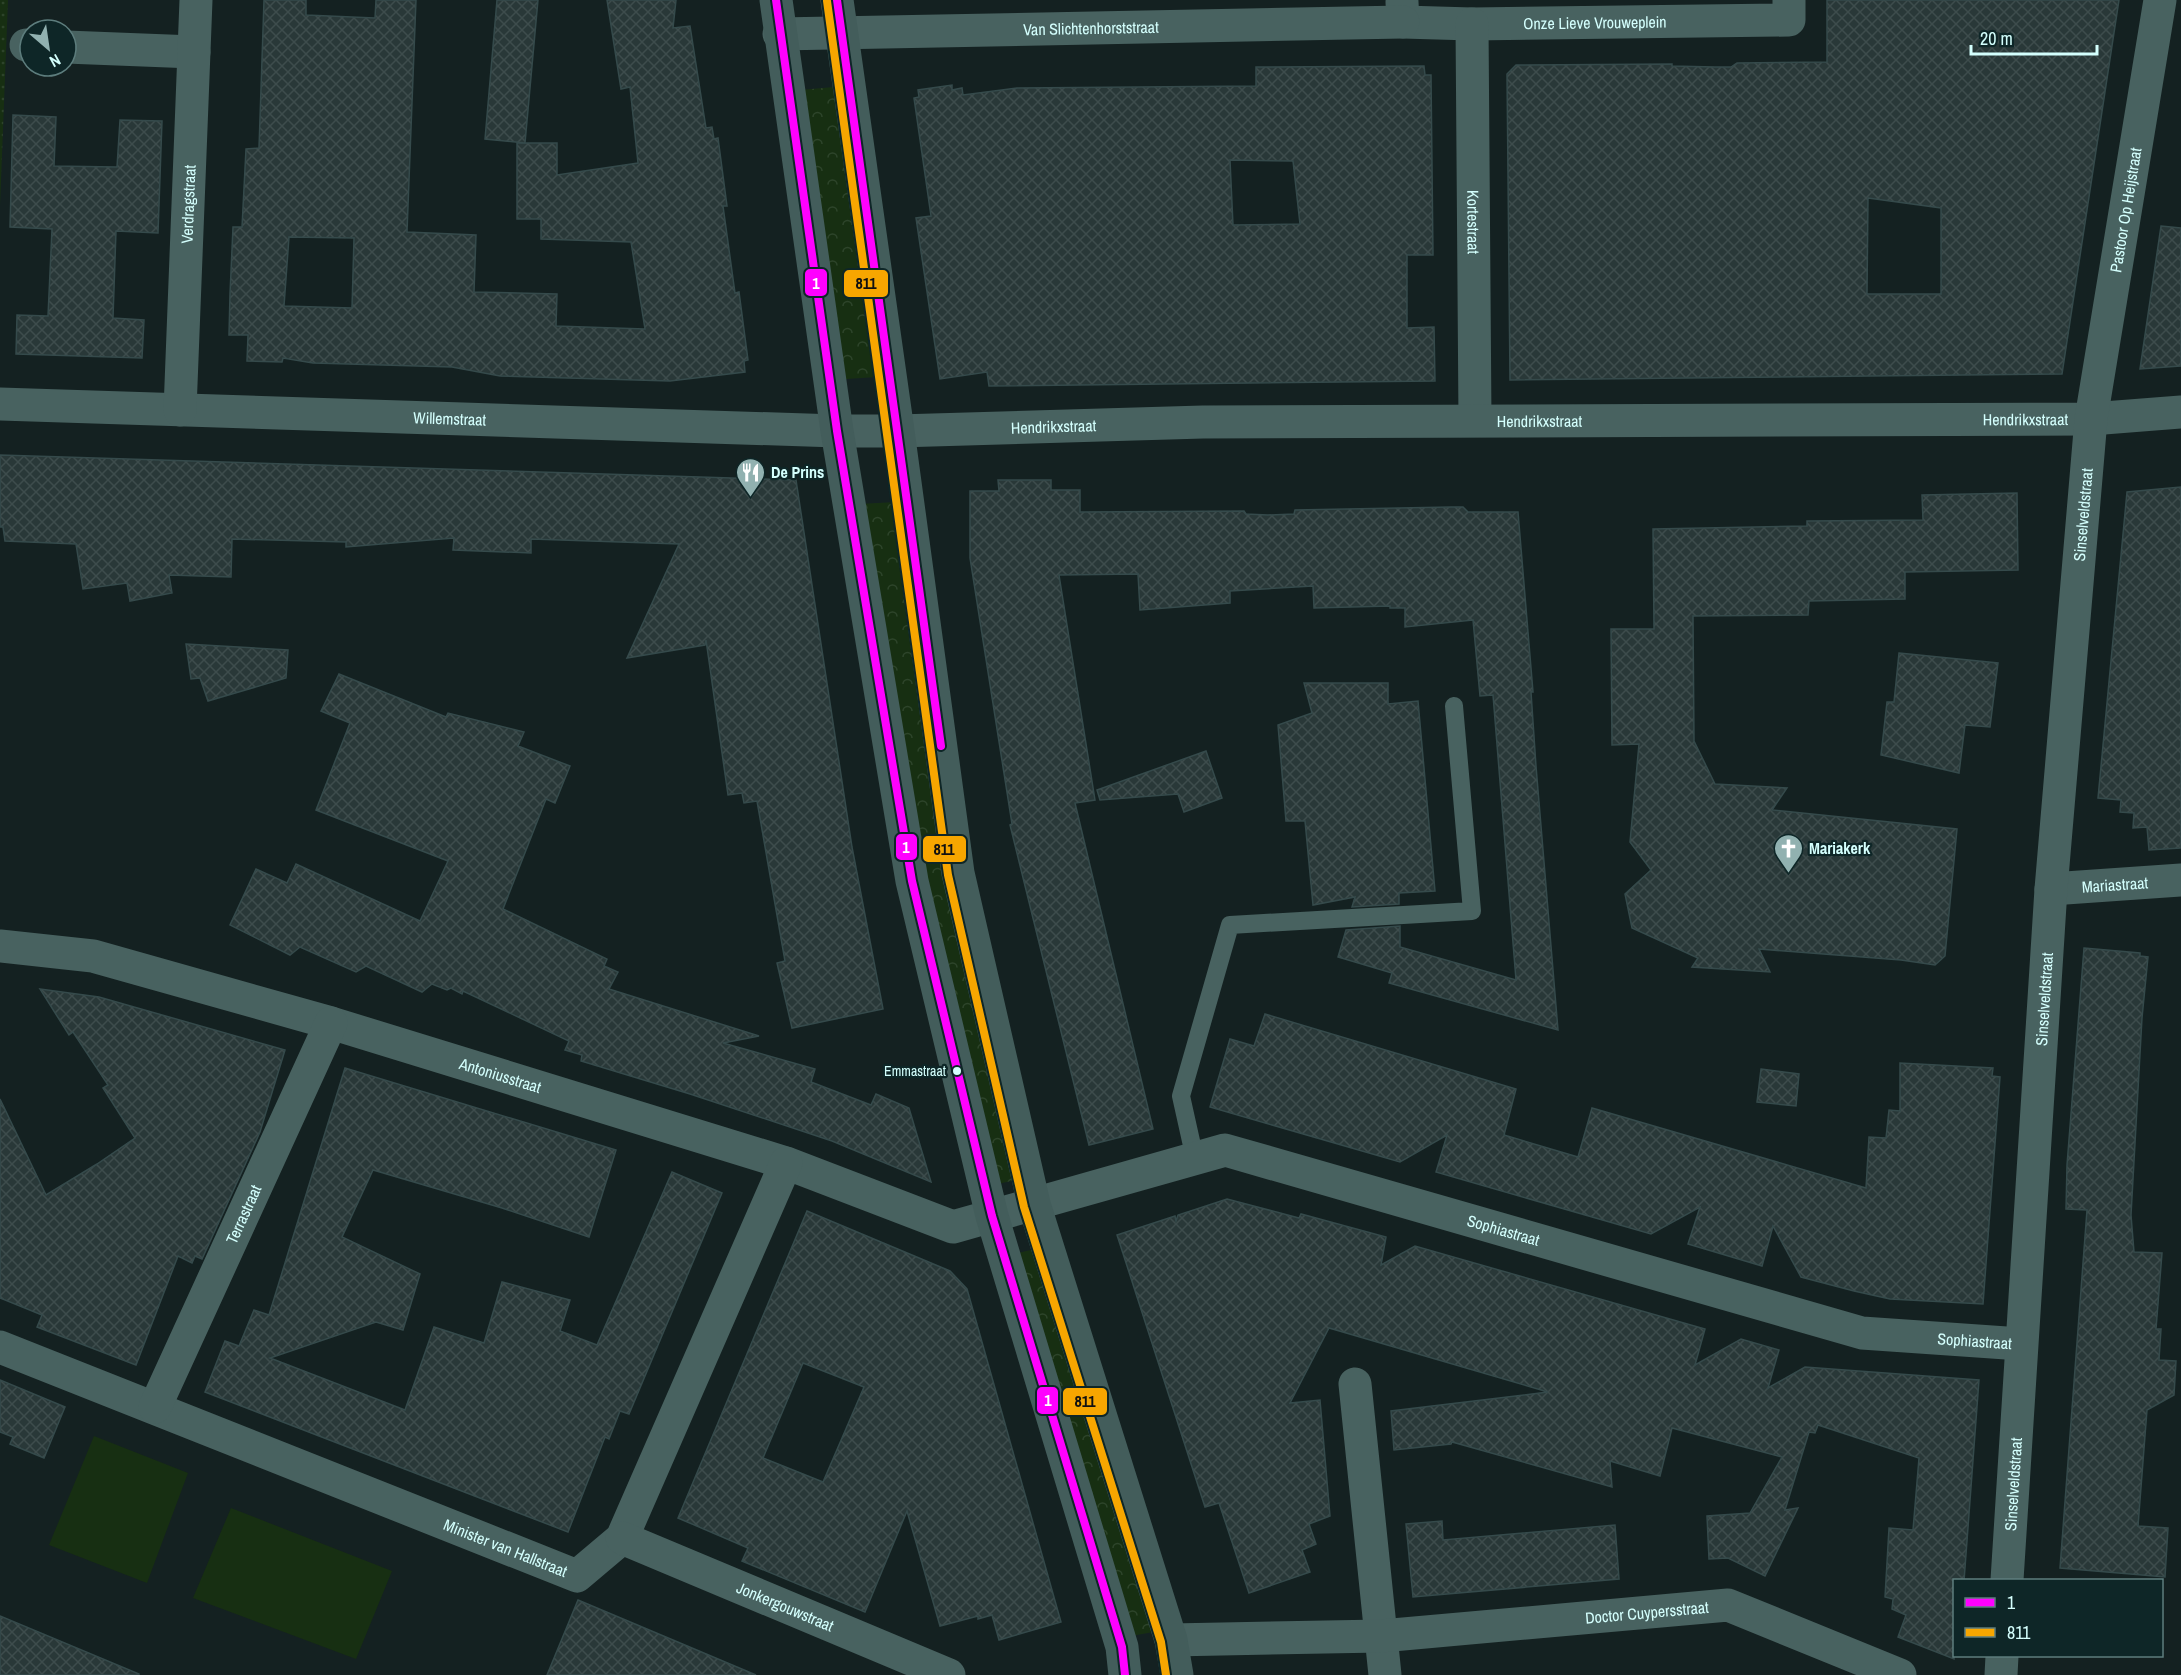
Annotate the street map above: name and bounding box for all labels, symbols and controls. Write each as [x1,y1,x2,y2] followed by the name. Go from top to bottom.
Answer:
[1523,11,1667,34] street label: Onze Lieve Vrouweplein
[1023,16,1159,40] street label: Van Slichtenhorststraat
[18,18,78,78] north arrow
[1971,18,2097,56] scale bar
[1980,26,2013,51] text: 20 m
[46,49,65,73] text: N
[2104,145,2147,274] street label: Pastoor Op Heijstraat
[176,164,201,244] street label: Verdragstraat
[1462,190,1485,255] street label: Kortestraat
[804,268,828,297] line badge: 1
[843,269,889,298] line badge: 811
[812,272,820,294] text: 1
[855,272,877,294] text: 811
[413,406,487,431] street label: Willemstraat
[1983,408,2068,430] street label: Hendrikxstraat
[1497,410,1582,432] street label: Hendrikxstraat
[1011,414,1097,439] street label: Hendrikxstraat
[734,456,766,498] restaurant icon: De Prins
[771,461,824,483] place label: De Prins
[2068,467,2098,562] street label: Sinselveldstraat
[1772,832,1804,874] church icon: Mariakerk
[895,833,918,861] line badge: 1
[922,835,967,863] line badge: 811
[902,836,910,858] text: 1
[1809,837,1871,859] place label: Mariakerk
[933,838,955,860] text: 811
[2081,871,2149,898] street label: Mariastraat
[2030,952,2058,1046] street label: Sinselveldstraat
[456,1052,544,1098] street label: Antoniusstraat
[884,1062,946,1080] place label: Emmastraat
[951,1065,963,1077] marker: Emmastraat
[220,1181,267,1247] street label: Terrastraat
[1465,1209,1543,1251] street label: Sophiastraat
[1937,1327,2013,1354] street label: Sophiastraat
[1036,1386,1059,1415] line badge: 1
[1062,1387,1108,1416] line badge: 811
[1044,1389,1052,1411] text: 1
[1074,1390,1096,1412] text: 811
[1999,1437,2027,1532] street label: Sinselveldstraat
[441,1513,571,1582] street label: Minister van Hallstraat
[733,1576,838,1637] street label: Jonkergouwstraat
[1953,1579,2163,1657] legend
[2007,1590,2016,1615] text: 1
[1584,1596,1710,1629] street label: Doctor Cuypersstraat
[2007,1620,2031,1645] text: 811

